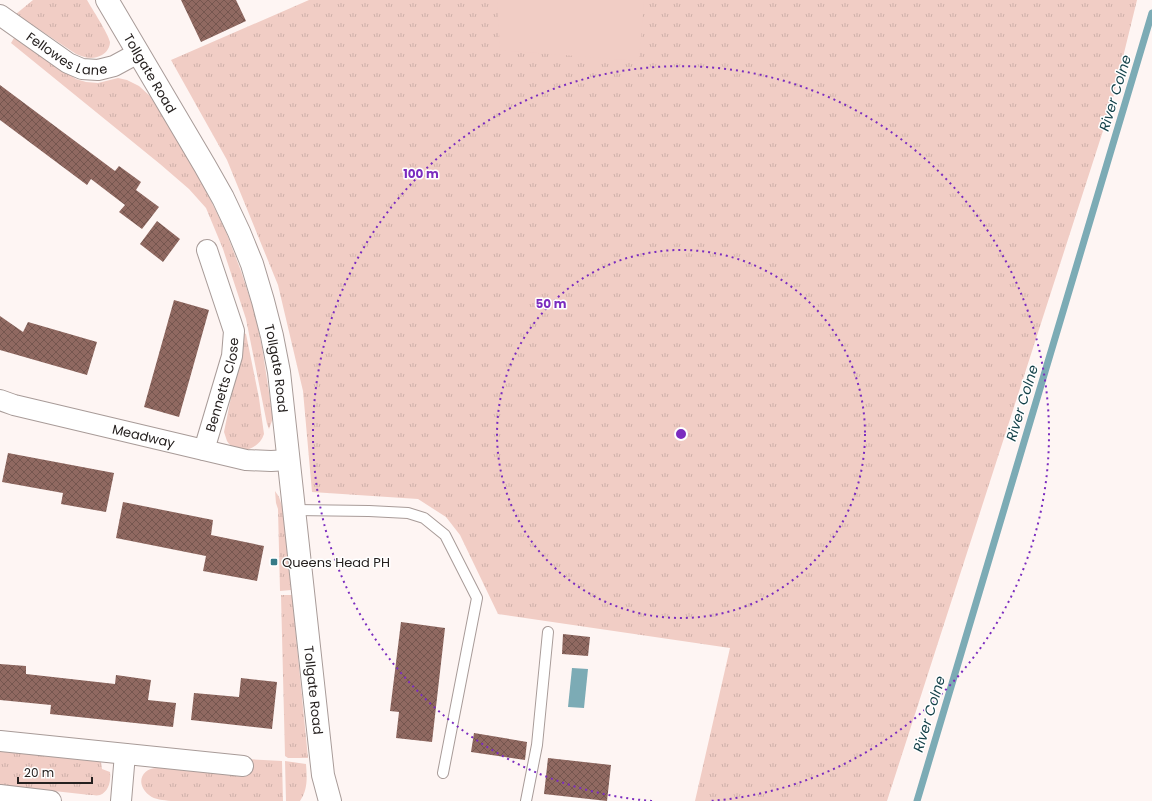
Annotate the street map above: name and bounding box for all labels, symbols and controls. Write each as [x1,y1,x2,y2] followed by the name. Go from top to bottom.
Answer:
[23,27,109,80] street label: Fellowes Lane
[119,30,181,117] street label: Tollgate Road
[1094,52,1136,134] water label: River Colne
[403,165,439,182] text: 100 m
[536,295,567,312] text: 50 m
[260,322,293,414] street label: Tollgate Road
[200,337,243,434] street label: Bennetts Close
[1001,362,1043,444] water label: River Colne
[110,419,177,452] street label: Meadway
[674,427,688,441] centre of rings
[282,553,390,572] place label: Queens Head PH
[269,557,279,567] marker: Queens Head PH
[299,645,328,736] street label: Tollgate Road
[908,673,950,755] water label: River Colne
[18,759,92,785] scale bar
[24,764,54,781] text: 20 m

